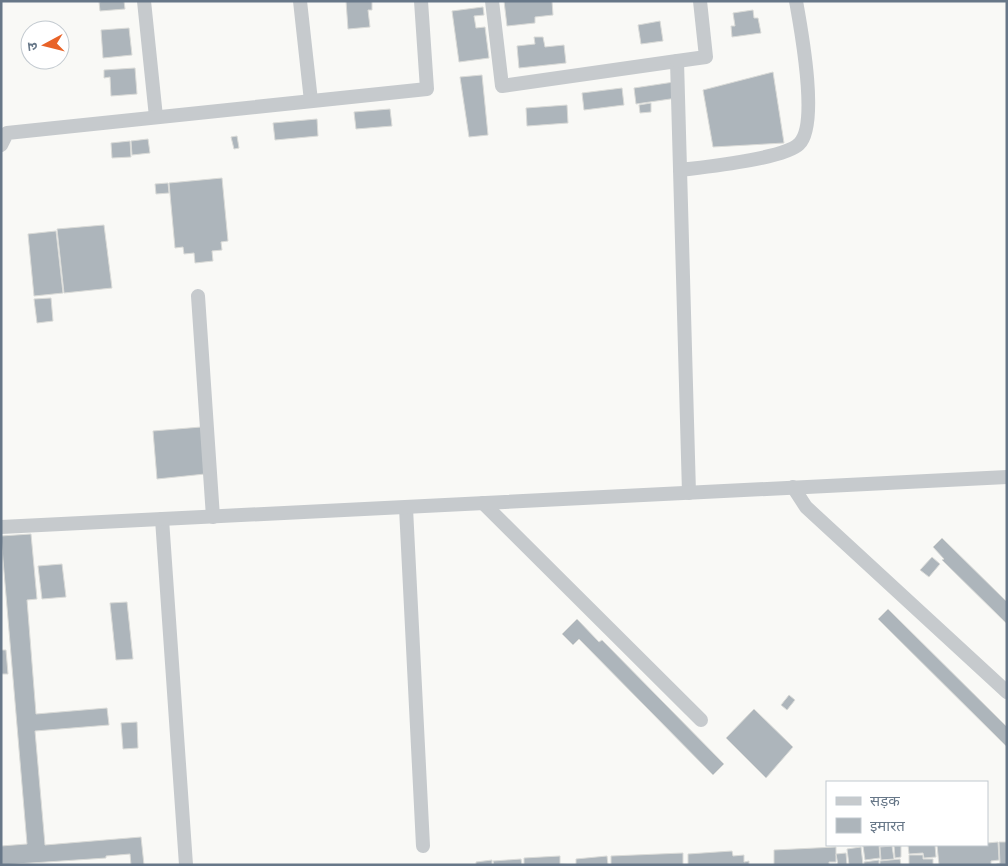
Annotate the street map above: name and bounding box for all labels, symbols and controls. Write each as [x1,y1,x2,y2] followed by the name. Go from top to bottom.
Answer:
[20,20,70,70] north arrow
[23,41,41,52] text: उ
[826,781,988,846] legend
[870,791,900,810] text: सड़क
[870,816,905,835] text: इमारत

